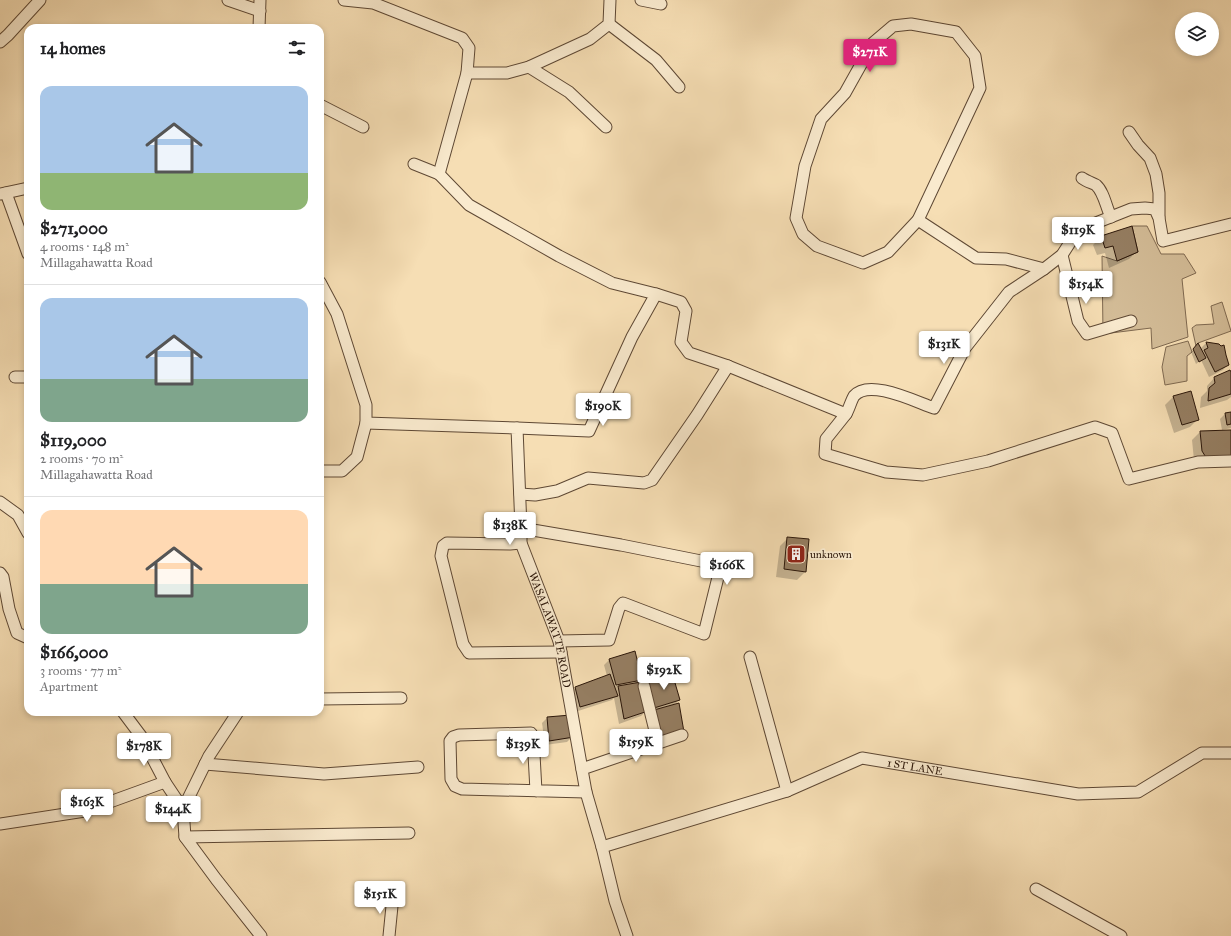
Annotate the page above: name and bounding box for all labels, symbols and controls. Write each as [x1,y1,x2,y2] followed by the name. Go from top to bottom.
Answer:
[1175,12,1219,56] map controls
[1175,12,1219,56] button: layers
[286,37,308,59] icon: filters
[40,38,105,59] text: 14 homes
[842,39,898,73] pin: $271K
[852,44,888,60] text: $271K
[138,112,210,184] icon: home
[1050,217,1106,251] pin: $119K
[40,218,108,239] text: $271,000
[1061,222,1095,238] text: $119K
[40,239,129,255] text: 4 rooms · 148 m²
[40,255,153,271] text: Millagahawatta Road
[1058,271,1114,305] pin: $154K
[1068,276,1104,292] text: $154K
[138,324,210,396] icon: home
[916,331,972,365] pin: $131K
[928,336,960,352] text: $131K
[575,393,631,427] pin: $190K
[585,398,621,414] text: $190K
[40,430,107,451] text: $119,000
[40,451,123,467] text: 2 rooms · 70 m²
[40,467,153,483] text: Millagahawatta Road
[482,512,538,546] pin: $138K
[493,517,527,533] text: $138K
[138,536,210,608] icon: home
[785,543,807,565] building icon: unknown
[810,548,852,561] place label: unknown
[699,552,755,586] pin: $166K
[709,557,745,573] text: $166K
[526,570,574,689] street label: WASALAWATTE ROAD
[40,642,108,663] text: $166,000
[636,657,692,691] pin: $192K
[646,662,682,678] text: $192K
[40,663,122,679] text: 3 rooms · 77 m²
[40,679,98,695] text: Apartment
[608,729,664,763] pin: $159K
[495,731,551,765] pin: $139K
[116,733,172,767] pin: $178K
[618,734,654,750] text: $159K
[506,736,540,752] text: $139K
[126,738,162,754] text: $178K
[886,756,944,778] street label: 1 ST LANE
[59,789,115,823] pin: $163K
[70,794,104,810] text: $163K
[145,796,201,830] pin: $144K
[155,801,191,817] text: $144K
[352,881,408,915] pin: $151K
[363,886,397,902] text: $151K

